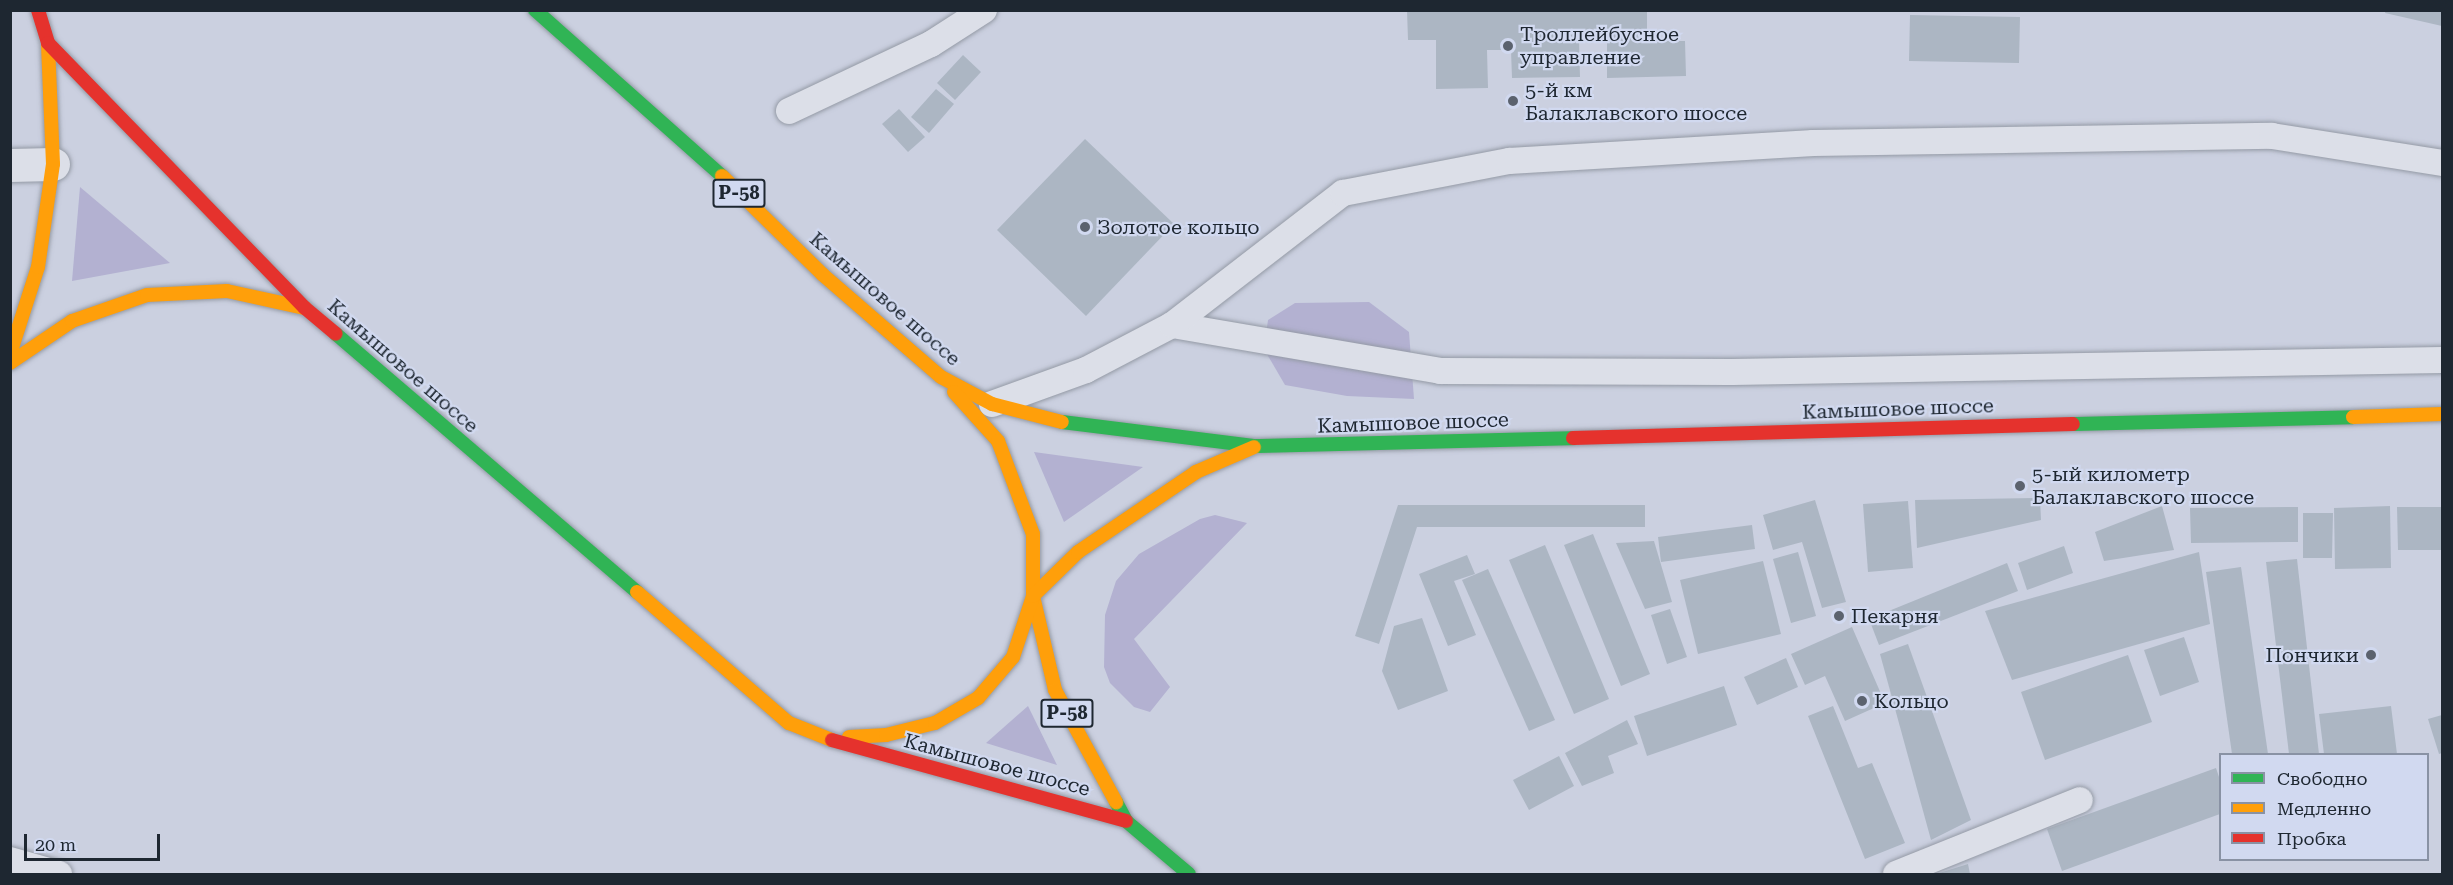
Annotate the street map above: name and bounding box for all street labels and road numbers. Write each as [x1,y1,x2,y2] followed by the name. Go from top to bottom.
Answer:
[712,178,766,208] road number: Р-58
[805,227,965,371] street label: Камышовое шоссе
[323,294,483,438] street label: Камышовое шоссе
[1802,394,1994,424] street label: Камышовое шоссе
[1317,408,1509,438] street label: Камышовое шоссе
[1040,698,1094,728] road number: Р-58
[901,729,1093,801] street label: Камышовое шоссе

